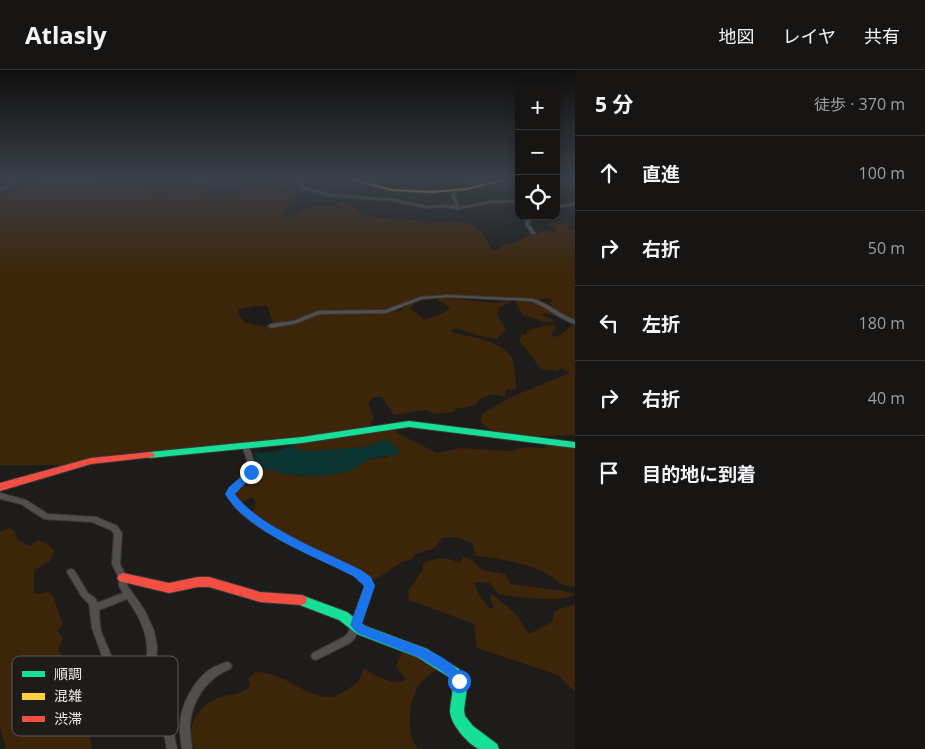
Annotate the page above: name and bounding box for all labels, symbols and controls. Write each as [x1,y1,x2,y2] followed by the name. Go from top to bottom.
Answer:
[25,18,107,51] text: Atlasly
[719,24,755,48] text: 地図
[783,24,836,48] text: レイヤ
[864,24,900,48] text: 共有
[515,85,560,220] map controls
[515,85,560,130] button: +
[595,90,633,118] text: 5 分
[814,93,905,115] text: 徒歩 · 370 m
[515,130,560,175] button: −
[595,159,623,187] icon: ahead
[642,161,680,187] text: 直進
[859,162,905,184] text: 100 m
[515,175,560,220] button: locate
[595,234,623,262] icon: right
[642,236,680,262] text: 右折
[868,237,905,259] text: 50 m
[595,309,623,337] icon: left
[642,311,680,337] text: 左折
[859,312,905,334] text: 180 m
[595,384,623,412] icon: right
[642,386,680,412] text: 右折
[868,387,905,409] text: 40 m
[595,459,623,487] icon: arrive
[240,461,263,484] route end
[642,461,756,487] text: 目的地に到着
[12,656,178,736] legend
[54,664,82,683] text: 順調
[448,670,471,693] route start
[54,686,82,705] text: 混雑
[54,709,82,728] text: 渋滞

